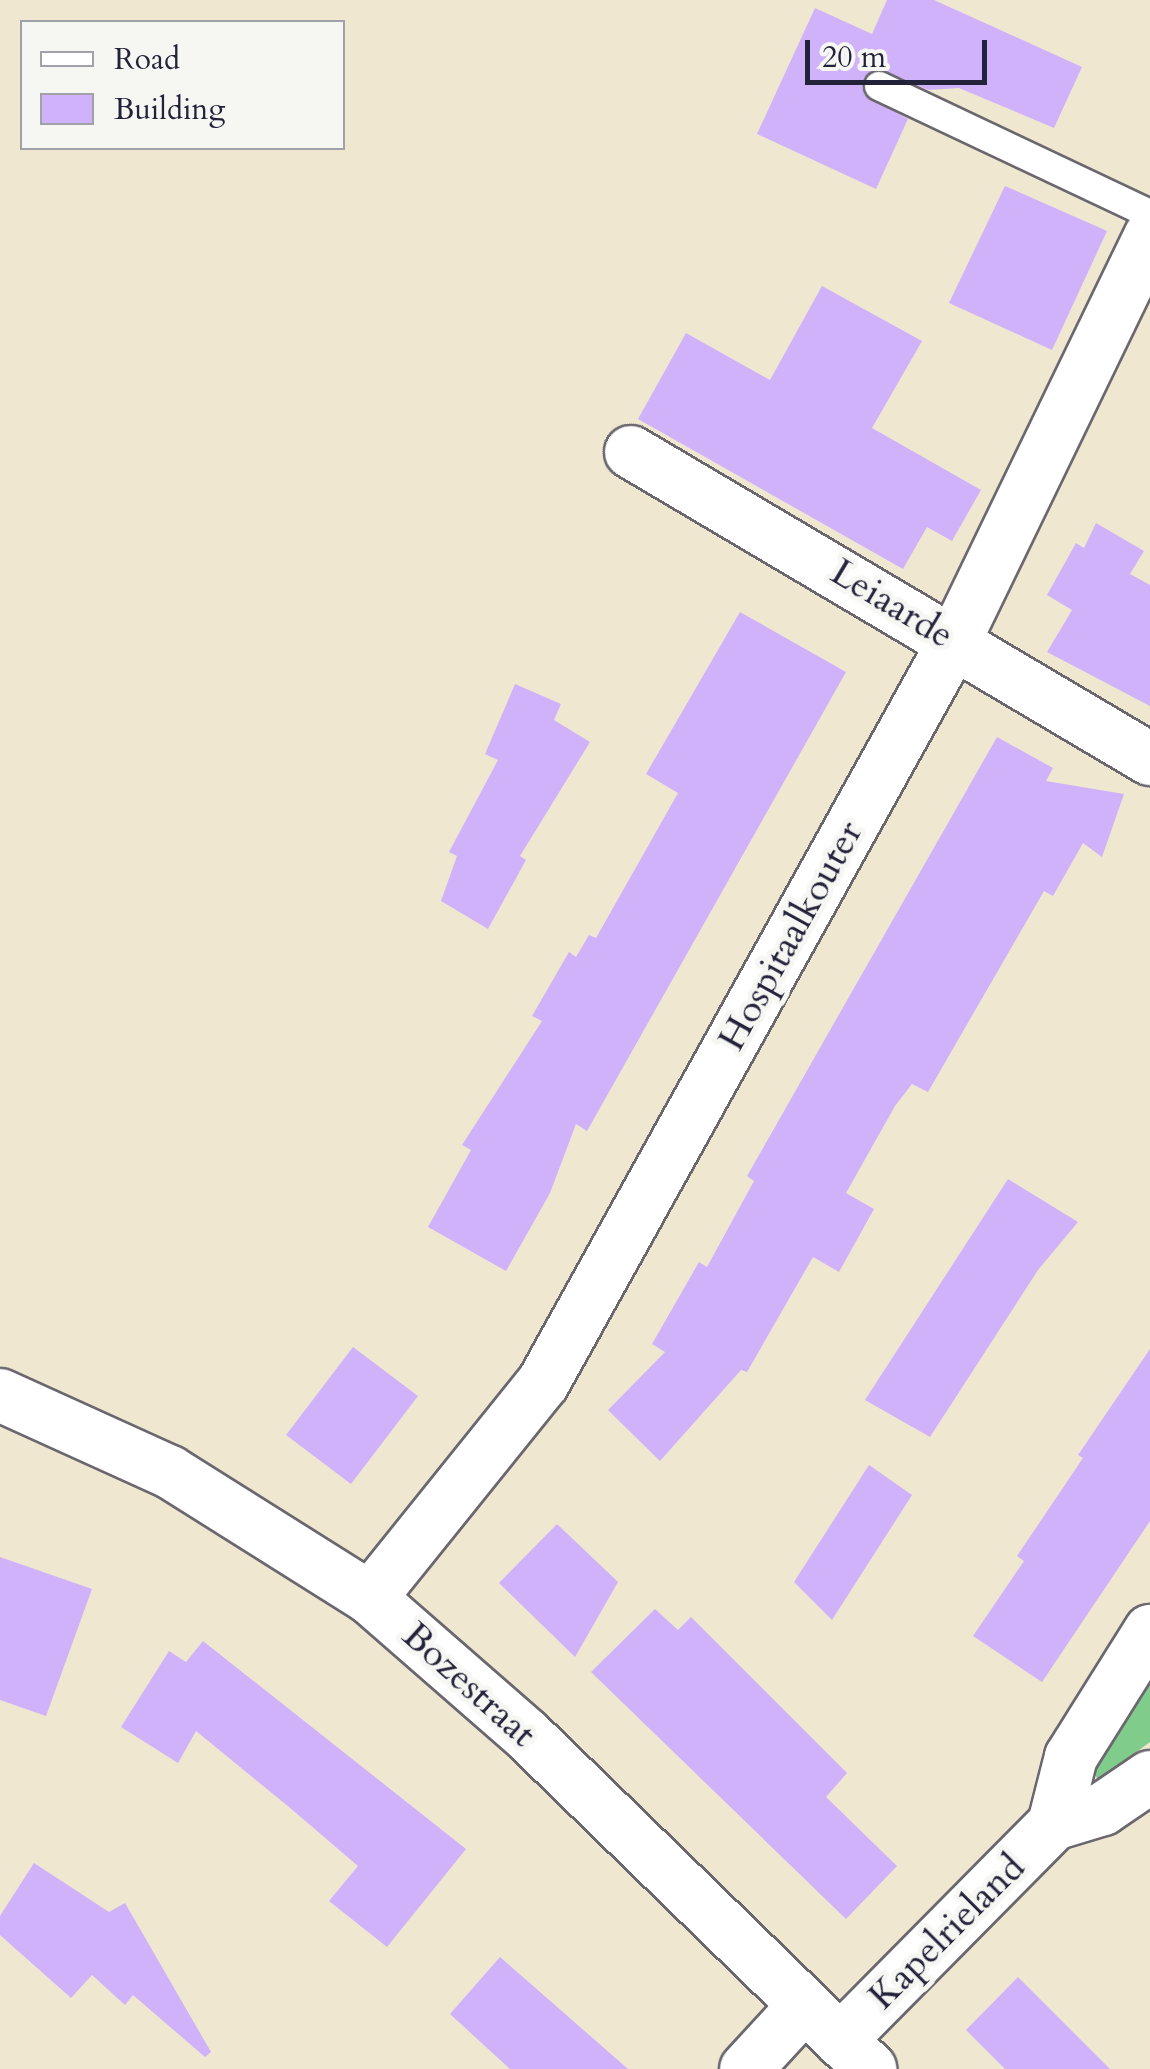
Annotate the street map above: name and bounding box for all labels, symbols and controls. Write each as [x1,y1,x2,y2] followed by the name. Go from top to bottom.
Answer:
[20,20,345,150] legend
[810,20,992,82] scale bar
[822,37,886,78] text: 20 m
[114,39,180,80] text: Road
[114,89,225,130] text: Building
[822,550,962,658] street label: Leiaarde
[709,813,873,1059] street label: Hospitaalkouter
[393,1613,545,1757] street label: Bozestraat
[860,1845,1034,2019] street label: Kapelrieland

